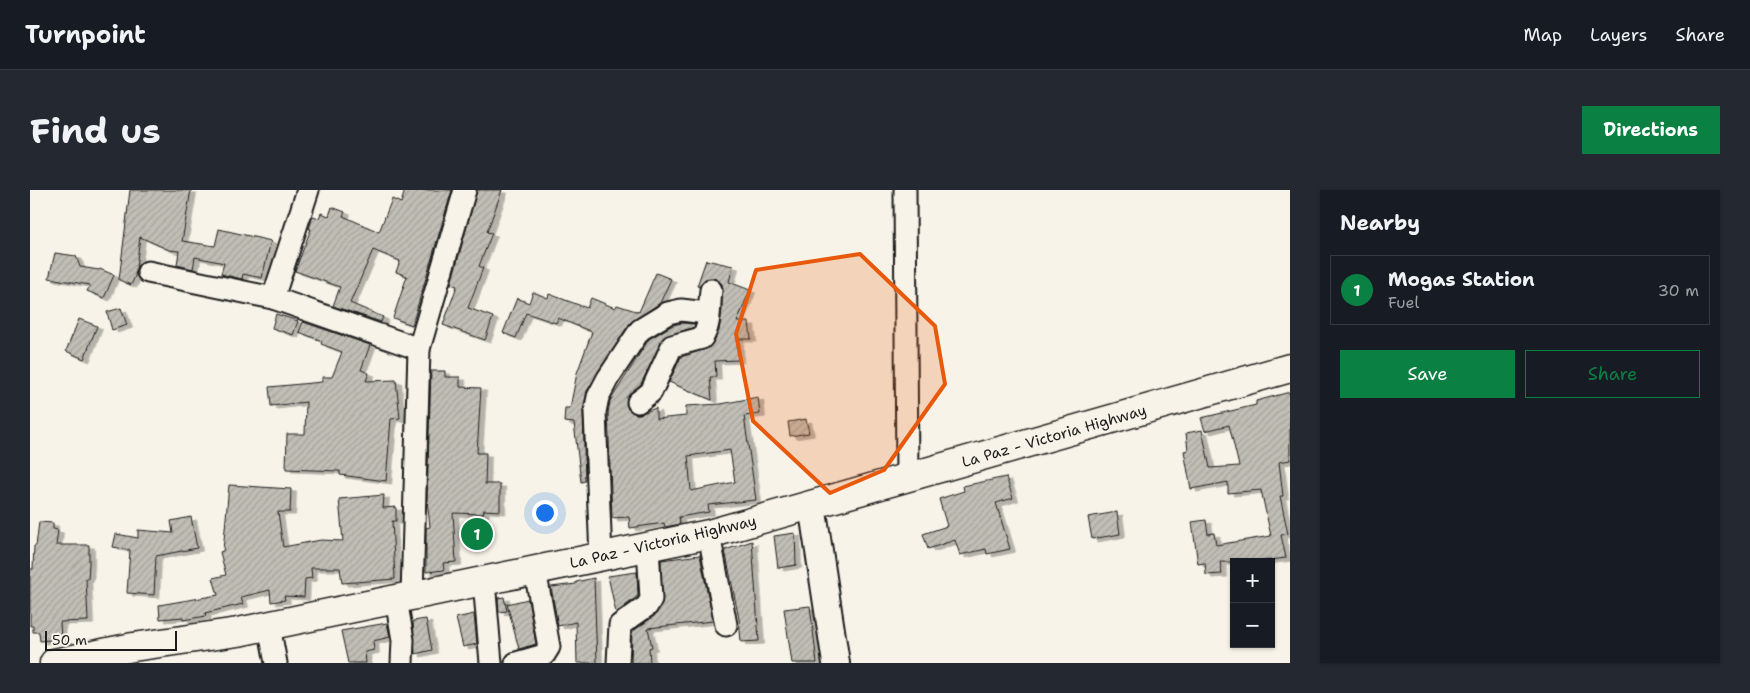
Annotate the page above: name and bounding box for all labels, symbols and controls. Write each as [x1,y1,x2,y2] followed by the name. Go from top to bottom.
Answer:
[25,19,146,51] text: Turnpoint
[1524,23,1562,47] text: Map
[1590,23,1647,47] text: Layers
[1675,23,1725,47] text: Share
[1582,106,1720,154] button: Directions
[30,107,161,154] text: Find us
[1340,209,1420,237] text: Nearby
[1388,267,1535,292] text: Mogas Station
[1353,280,1361,301] text: 1
[1658,280,1699,301] text: 30 m
[1388,292,1419,313] text: Fuel
[1340,350,1515,398] button: Save
[1525,350,1700,398] button: Share
[959,400,1149,472] street label: La Paz - Victoria Highway
[532,500,558,526] your location
[568,511,758,573] street label: La Paz - Victoria Highway
[461,515,493,553] pin: 1
[1230,558,1275,648] map controls
[1230,558,1275,603] button: +
[1230,603,1275,648] button: −
[45,628,178,651] scale bar
[52,631,87,649] text: 50 m

